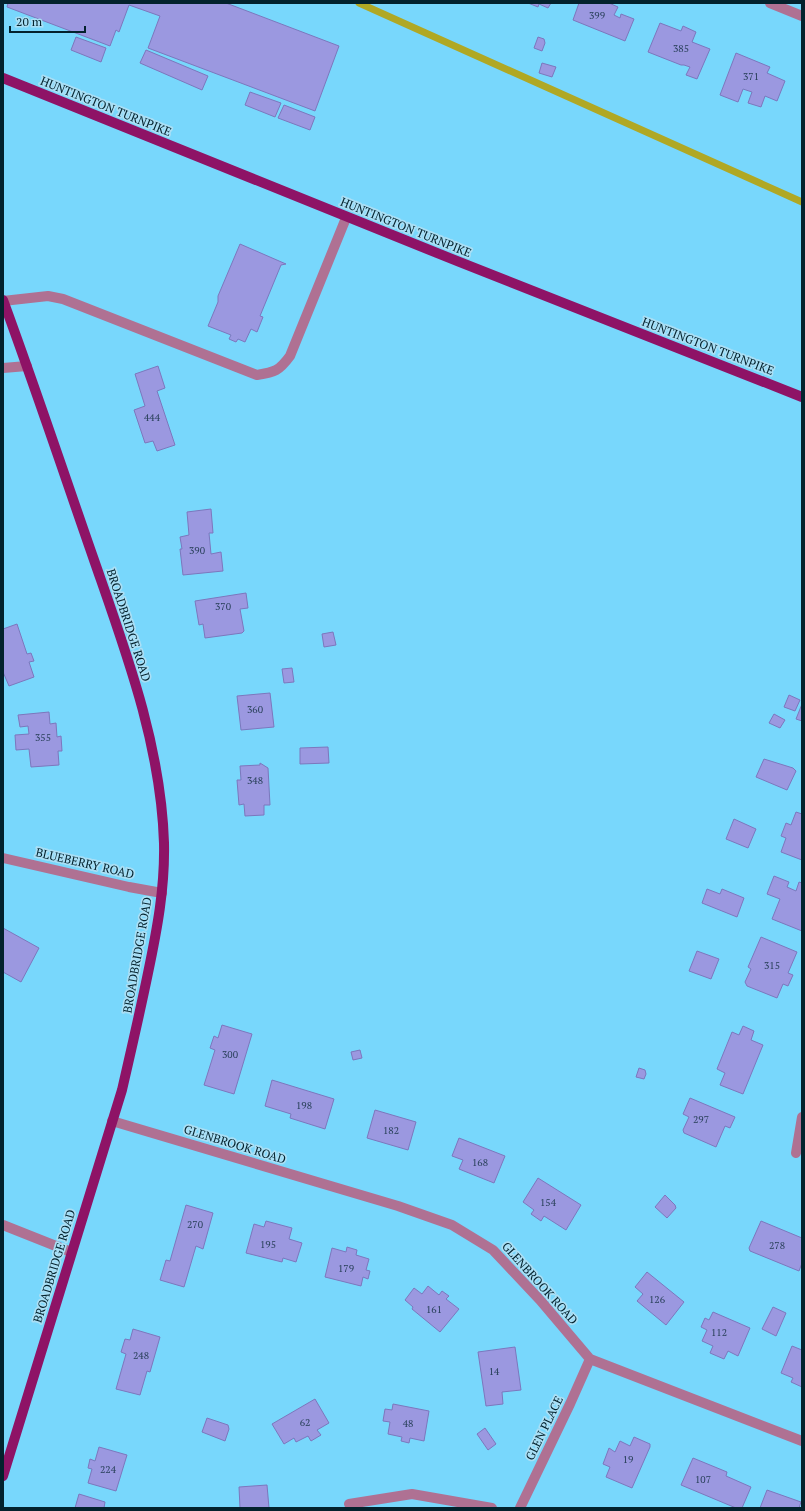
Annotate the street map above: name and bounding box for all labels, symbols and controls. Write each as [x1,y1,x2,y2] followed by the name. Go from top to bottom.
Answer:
[10,8,85,34] scale bar
[589,9,605,22] house number: 399
[16,14,43,29] text: 20 m
[673,42,689,55] house number: 385
[743,70,759,83] house number: 371
[38,73,174,139] street label: HUNTINGTON TURNPIKE
[338,194,474,260] street label: HUNTINGTON TURNPIKE
[640,314,776,378] street label: HUNTINGTON TURNPIKE
[144,411,161,424] house number: 444
[189,544,205,557] house number: 390
[104,567,154,683] street label: BROADBRIDGE ROAD
[215,600,231,613] house number: 370
[247,703,263,716] house number: 360
[35,731,51,744] house number: 355
[247,774,263,787] house number: 348
[34,844,136,882] street label: BLUEBERRY ROAD
[119,896,155,1014] street label: BROADBRIDGE ROAD
[764,959,780,972] house number: 315
[222,1048,238,1061] house number: 300
[296,1099,312,1112] house number: 198
[693,1113,709,1126] house number: 297
[182,1121,288,1167] street label: GLENBROOK ROAD
[383,1124,399,1137] house number: 182
[472,1156,488,1169] house number: 168
[540,1196,557,1209] house number: 154
[30,1208,78,1324] street label: BROADBRIDGE ROAD
[187,1218,203,1231] house number: 270
[260,1238,276,1251] house number: 195
[499,1239,581,1327] street label: GLENBROOK ROAD
[769,1239,785,1252] house number: 278
[338,1262,354,1275] house number: 179
[649,1293,666,1306] house number: 126
[426,1303,442,1316] house number: 161
[711,1326,727,1339] house number: 112
[133,1349,149,1362] house number: 248
[489,1365,500,1378] house number: 14
[522,1393,566,1463] street label: GLEN PLACE
[300,1416,310,1429] house number: 62
[403,1417,413,1430] house number: 48
[623,1453,633,1466] house number: 19
[100,1463,117,1476] house number: 224
[695,1473,711,1486] house number: 107

